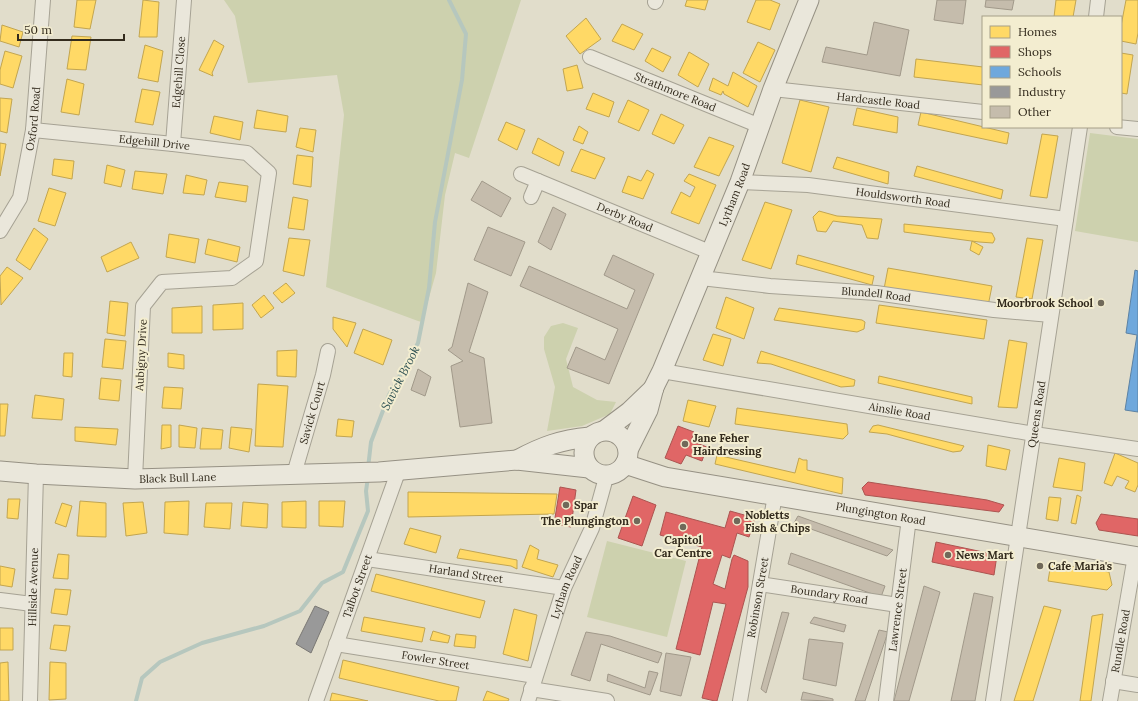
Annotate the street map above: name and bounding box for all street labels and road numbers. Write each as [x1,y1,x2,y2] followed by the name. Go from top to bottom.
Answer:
[169,36,188,109] street label: Edgehill Close
[632,69,719,115] street label: Strathmore Road
[22,86,43,152] street label: Oxford Road
[836,89,921,112] street label: Hardcastle Road
[118,132,191,153] street label: Edgehill Drive
[716,161,753,228] street label: Lytham Road
[855,184,952,211] street label: Houldsworth Road
[595,199,655,235] street label: Derby Road
[841,284,912,305] street label: Blundell Road
[132,319,150,392] street label: Aubigny Drive
[296,379,328,446] street label: Savick Court
[1024,379,1048,449] street label: Queens Road
[867,399,932,423] street label: Ainslie Road
[139,470,217,486] street label: Black Bull Lane
[835,499,927,528] street label: Plungington Road
[25,548,41,627] street label: Hillside Avenue
[339,552,375,620] street label: Talbot Street
[548,553,585,621] street label: Lytham Road
[744,555,771,639] street label: Robinson Street
[428,561,505,586] street label: Harland Street
[885,566,910,652] street label: Lawrence Street
[790,582,869,607] street label: Boundary Road
[1108,608,1133,674] street label: Rundle Road
[401,648,472,673] street label: Fowler Street

